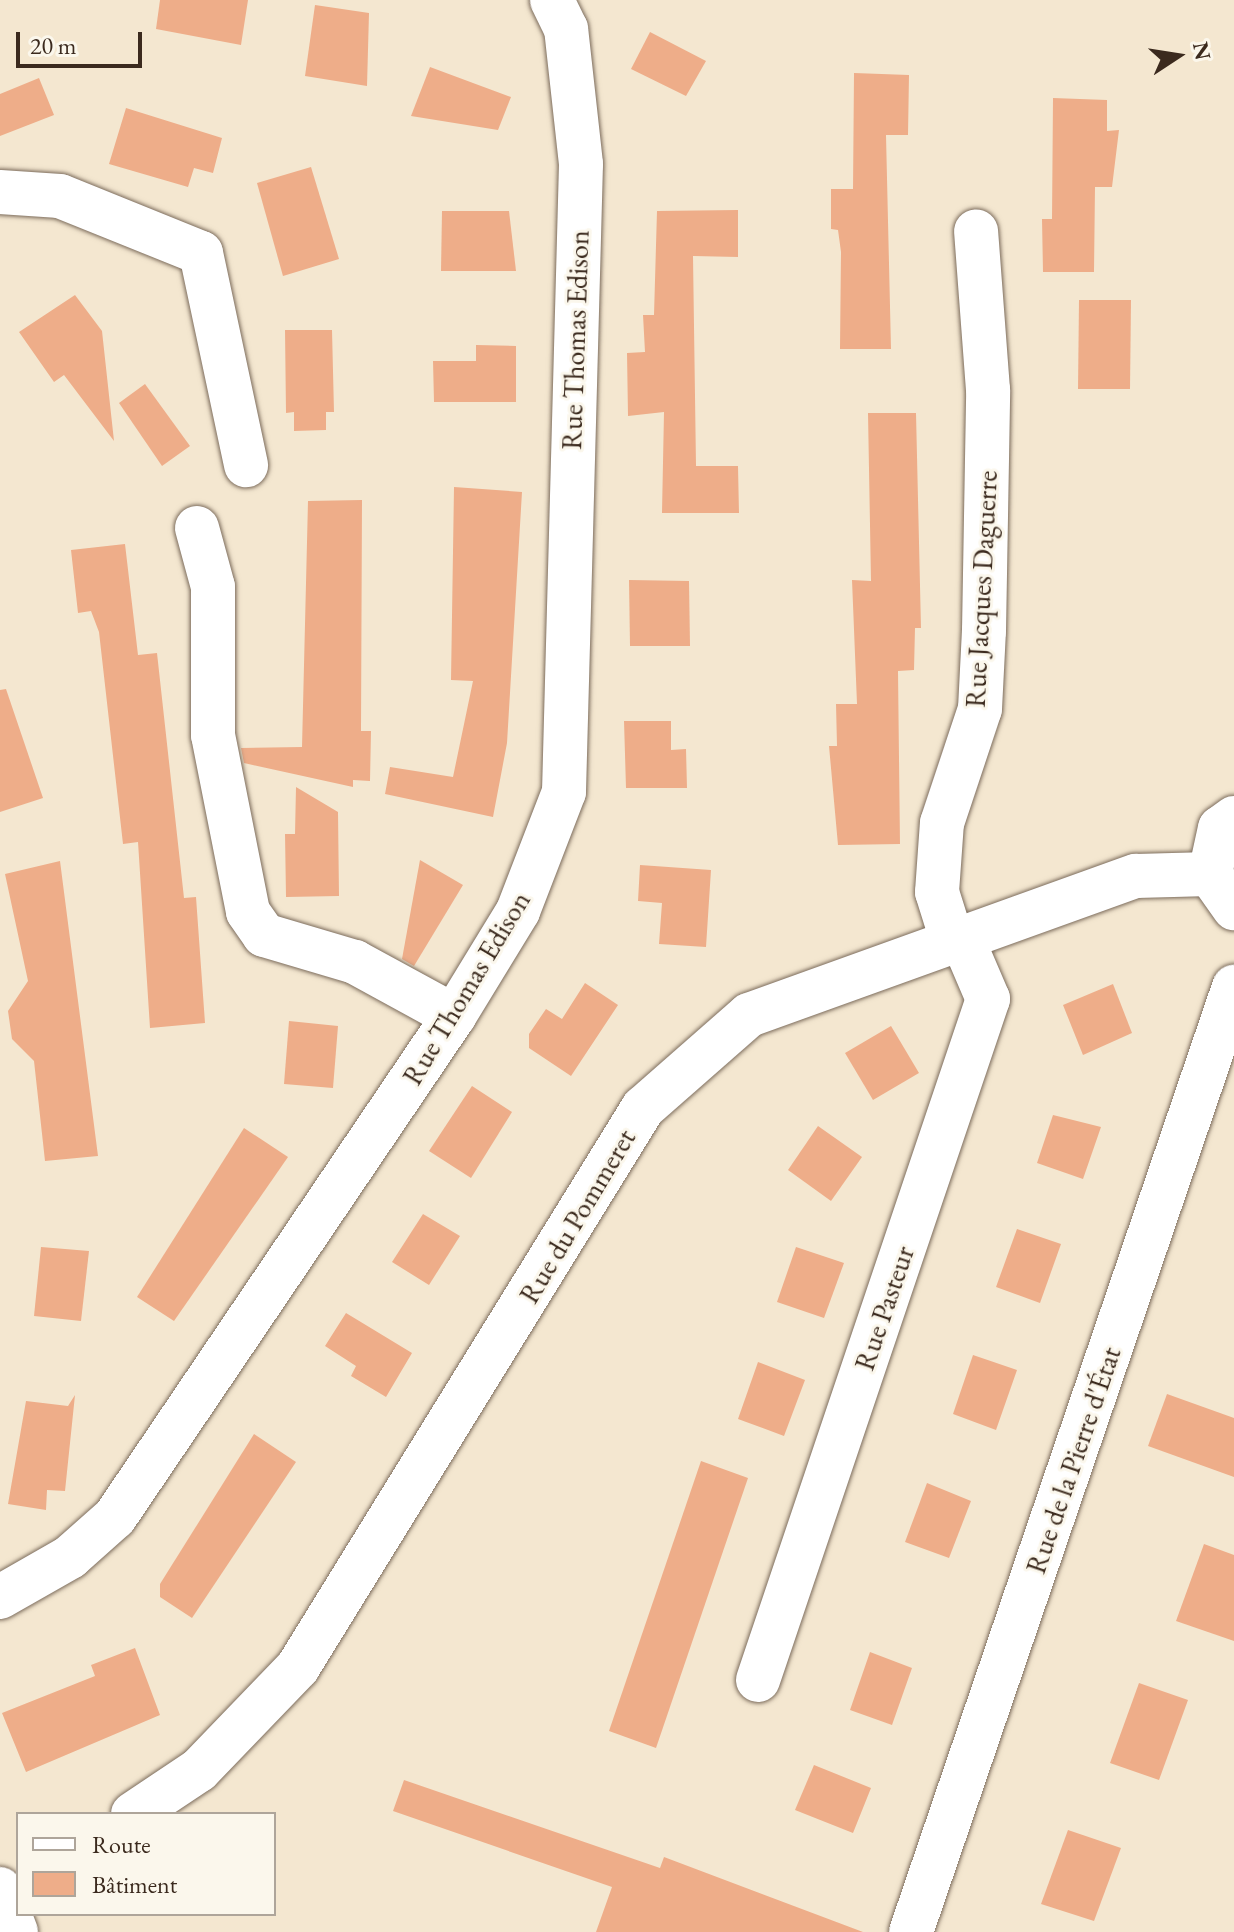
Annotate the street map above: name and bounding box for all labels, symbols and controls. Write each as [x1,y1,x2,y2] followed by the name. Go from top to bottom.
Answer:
[20,16,146,66] scale bar
[1138,16,1218,96] north arrow
[30,30,77,61] text: 20 m
[1186,39,1218,63] text: N
[554,230,596,450] street label: Rue Thomas Edison
[958,470,1004,708] street label: Rue Jacques Daguerre
[395,885,537,1091] street label: Rue Thomas Edison
[512,1123,642,1309] street label: Rue du Pommeret
[847,1241,921,1375] street label: Rue Pasteur
[1018,1342,1128,1578] street label: Rue de la Pierre d'État
[16,1812,276,1916] legend
[92,1829,151,1860] text: Route
[92,1869,177,1900] text: Bâtiment

